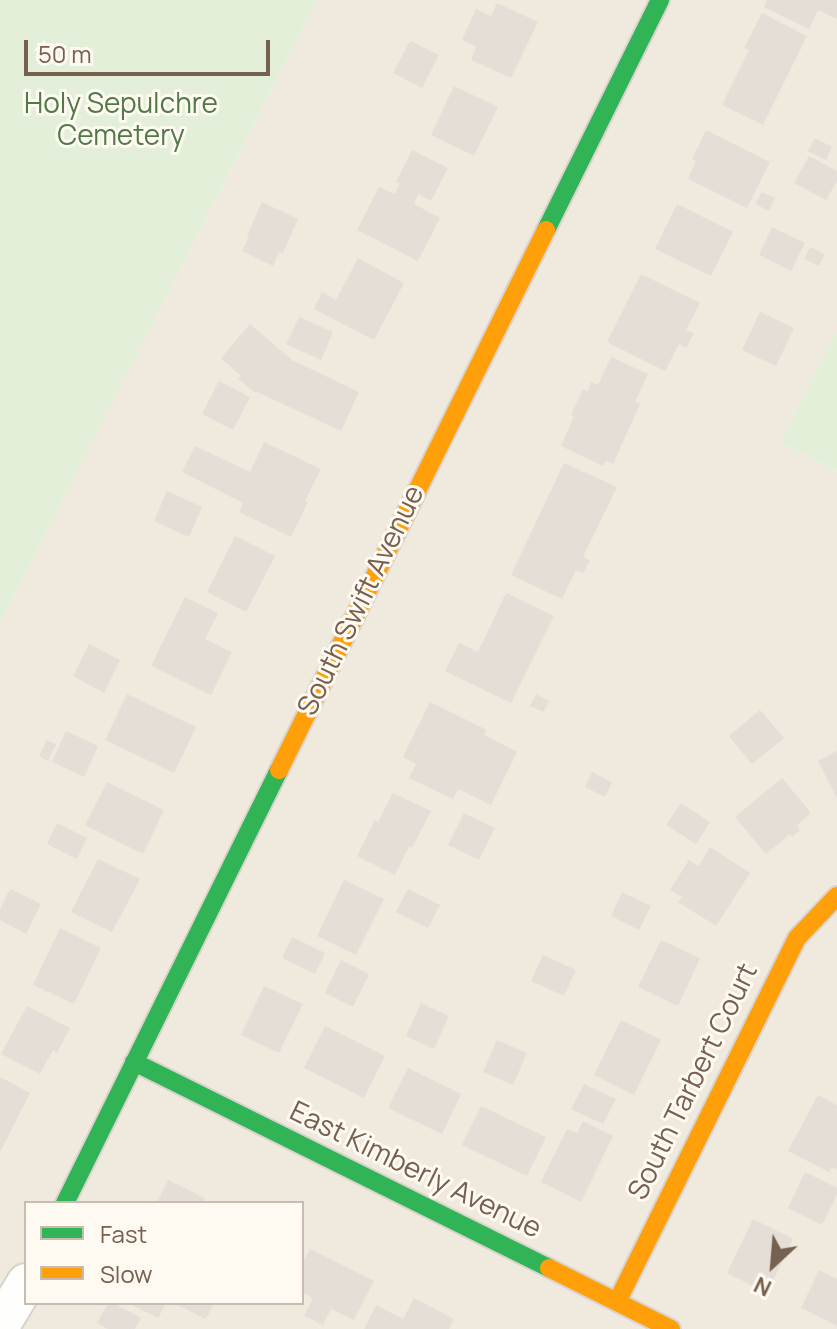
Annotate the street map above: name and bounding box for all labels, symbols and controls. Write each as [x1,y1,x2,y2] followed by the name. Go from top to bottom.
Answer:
[28,24,274,74] scale bar
[38,37,92,70] text: 50 m
[24,88,218,154] park label: Holy Sepulchre Cemetery
[292,480,432,722] street label: South Swift Avenue
[622,958,766,1206] street label: South Tarbert Court
[284,1095,546,1247] street label: East Kimberly Avenue
[24,1201,304,1305] legend
[100,1217,147,1250] text: Fast
[733,1225,813,1305] north arrow
[100,1257,153,1290] text: Slow
[749,1270,776,1304] text: N

